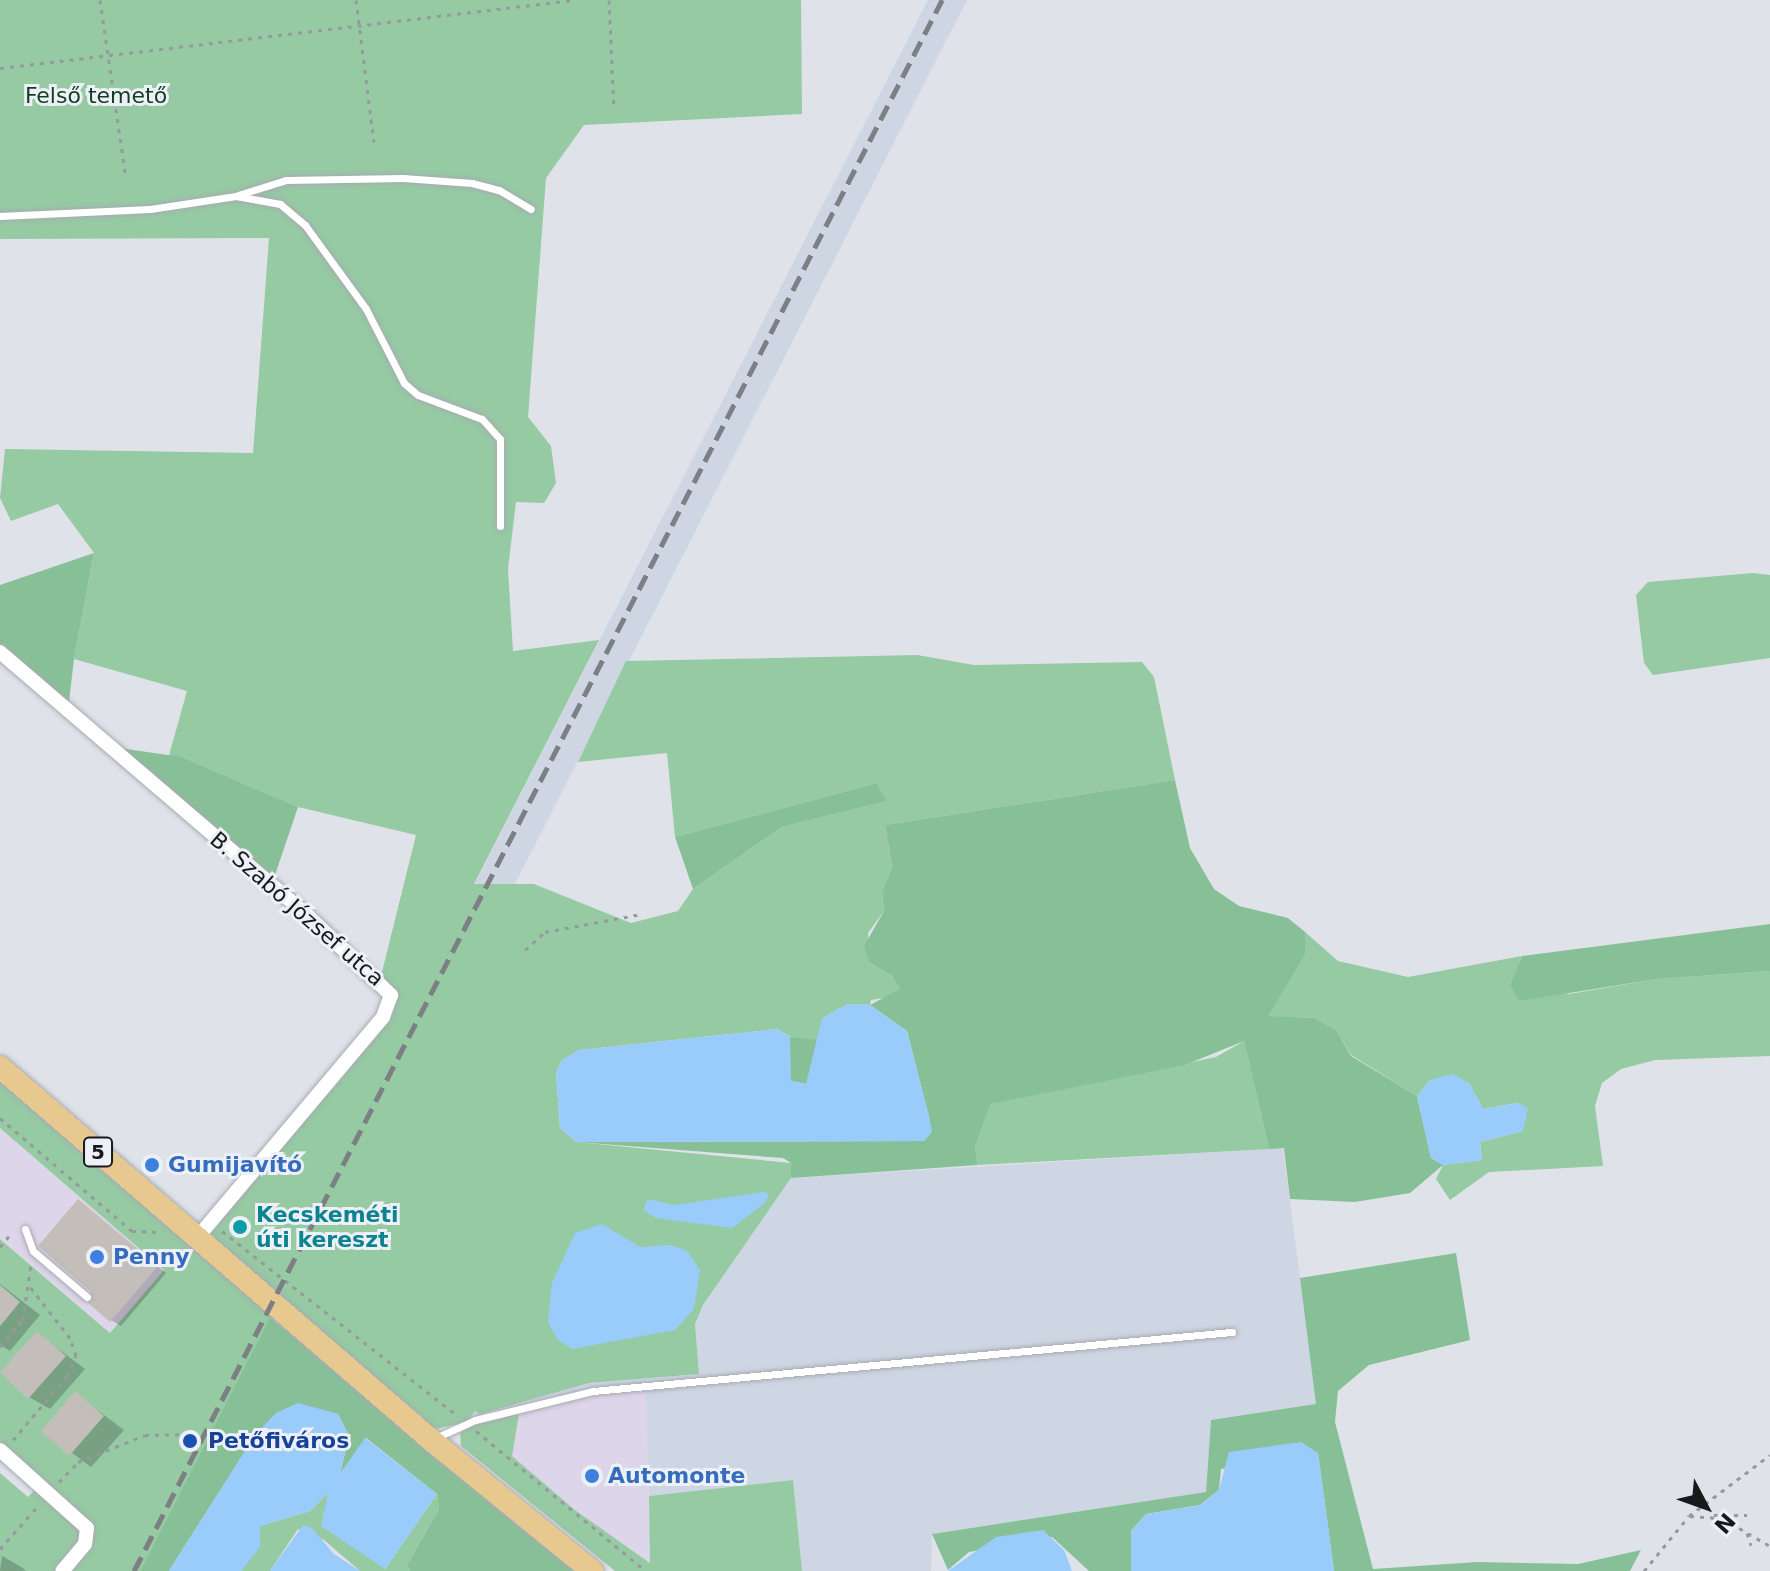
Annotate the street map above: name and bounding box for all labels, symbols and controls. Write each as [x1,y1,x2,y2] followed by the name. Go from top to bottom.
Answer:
[25,83,167,109] park label: Felső temető
[205,826,389,992] street label: B. Szabó József utca
[82,1136,114,1168] road number: 5
[168,1152,302,1178] place label: Gumijavító
[143,1156,161,1174] marker: Gumijavító
[256,1201,399,1252] place label: Kecskeméti úti kereszt
[231,1218,249,1236] marker: Kecskeméti úti kereszt
[113,1244,190,1270] place label: Penny
[88,1248,106,1266] marker: Penny
[208,1428,349,1454] place label: Petőfiváros
[179,1430,201,1452] marker: Petőfiváros
[608,1463,745,1489] place label: Automonte
[583,1467,601,1485] marker: Automonte
[1666,1467,1746,1547] north arrow
[1709,1508,1740,1538] text: N

